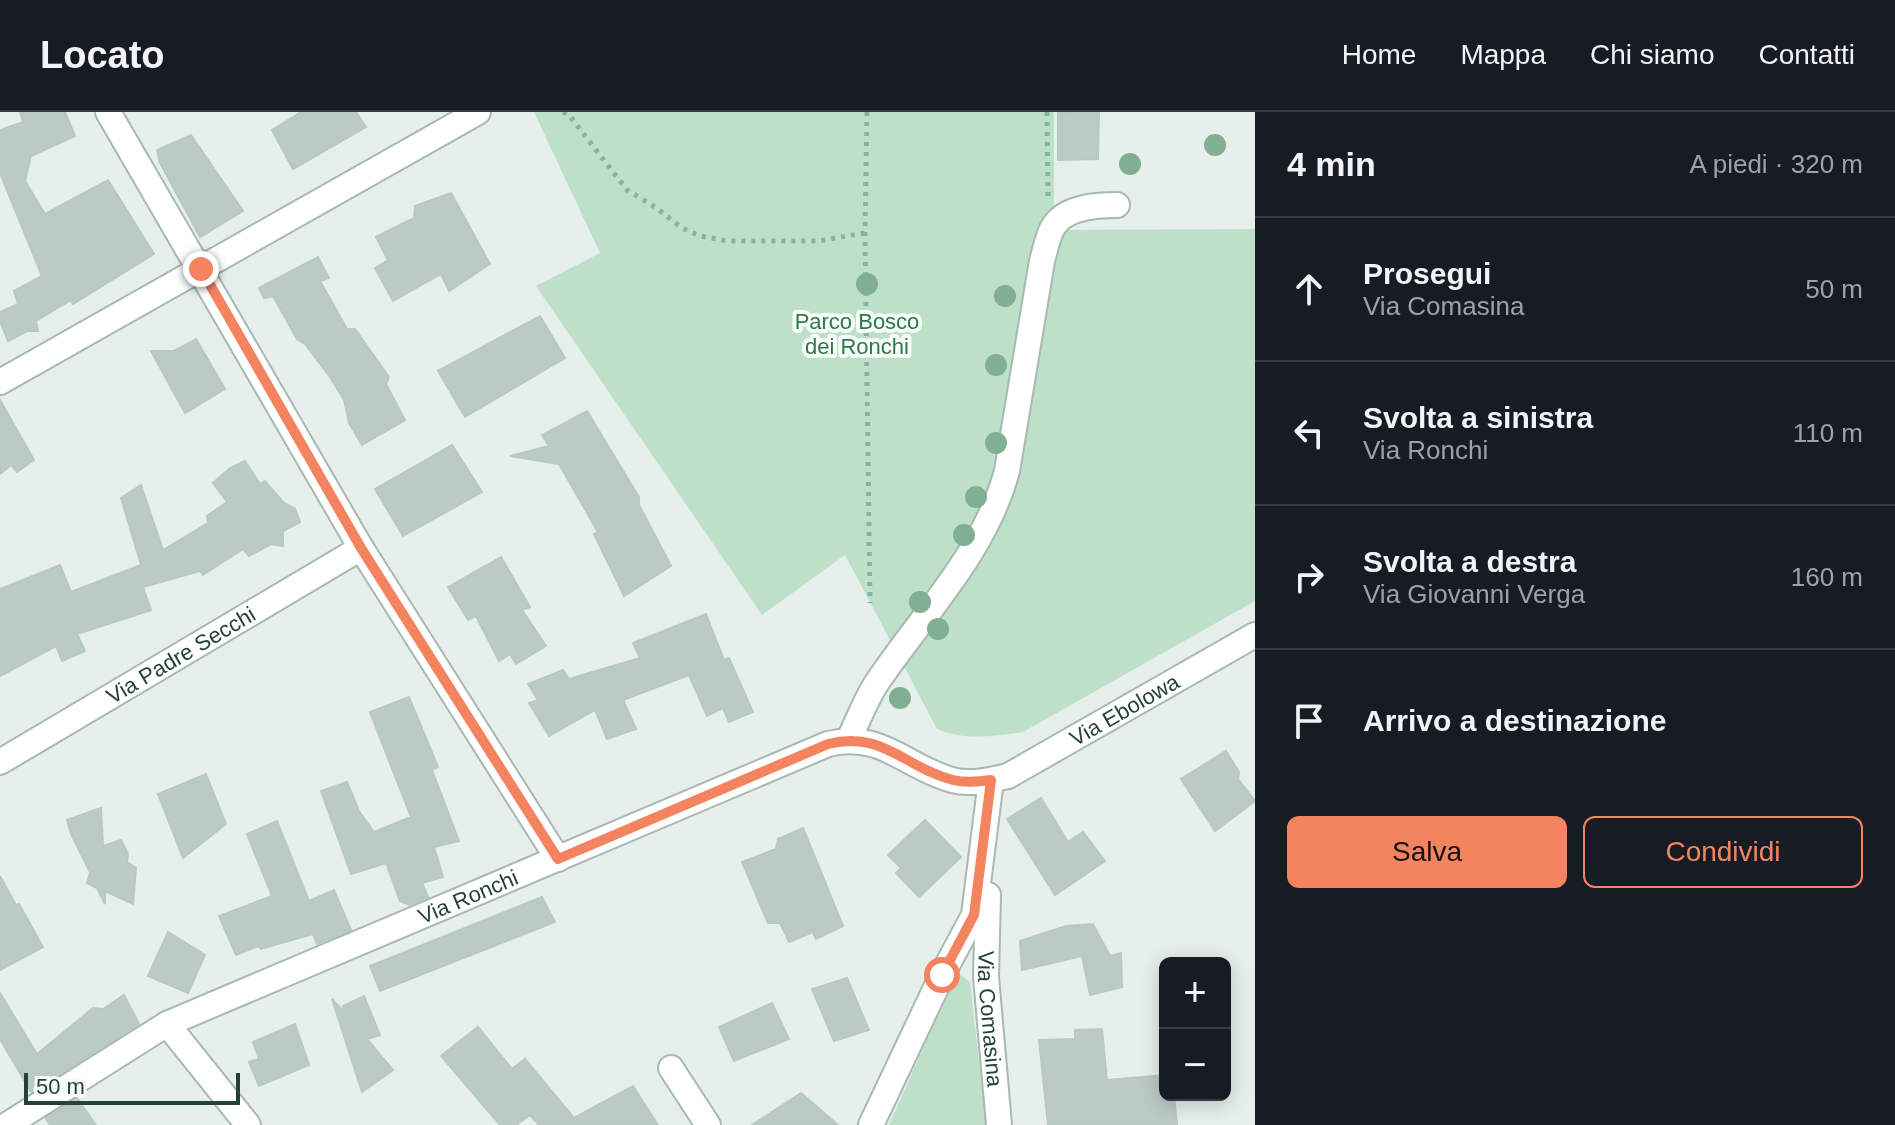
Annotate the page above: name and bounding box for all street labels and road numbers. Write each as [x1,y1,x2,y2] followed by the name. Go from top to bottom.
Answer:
[102,602,260,709] street label: Via Padre Secchi
[1065,669,1184,751] street label: Via Ebolowa
[414,865,522,929] street label: Via Ronchi
[973,950,1008,1089] street label: Via Comasina

